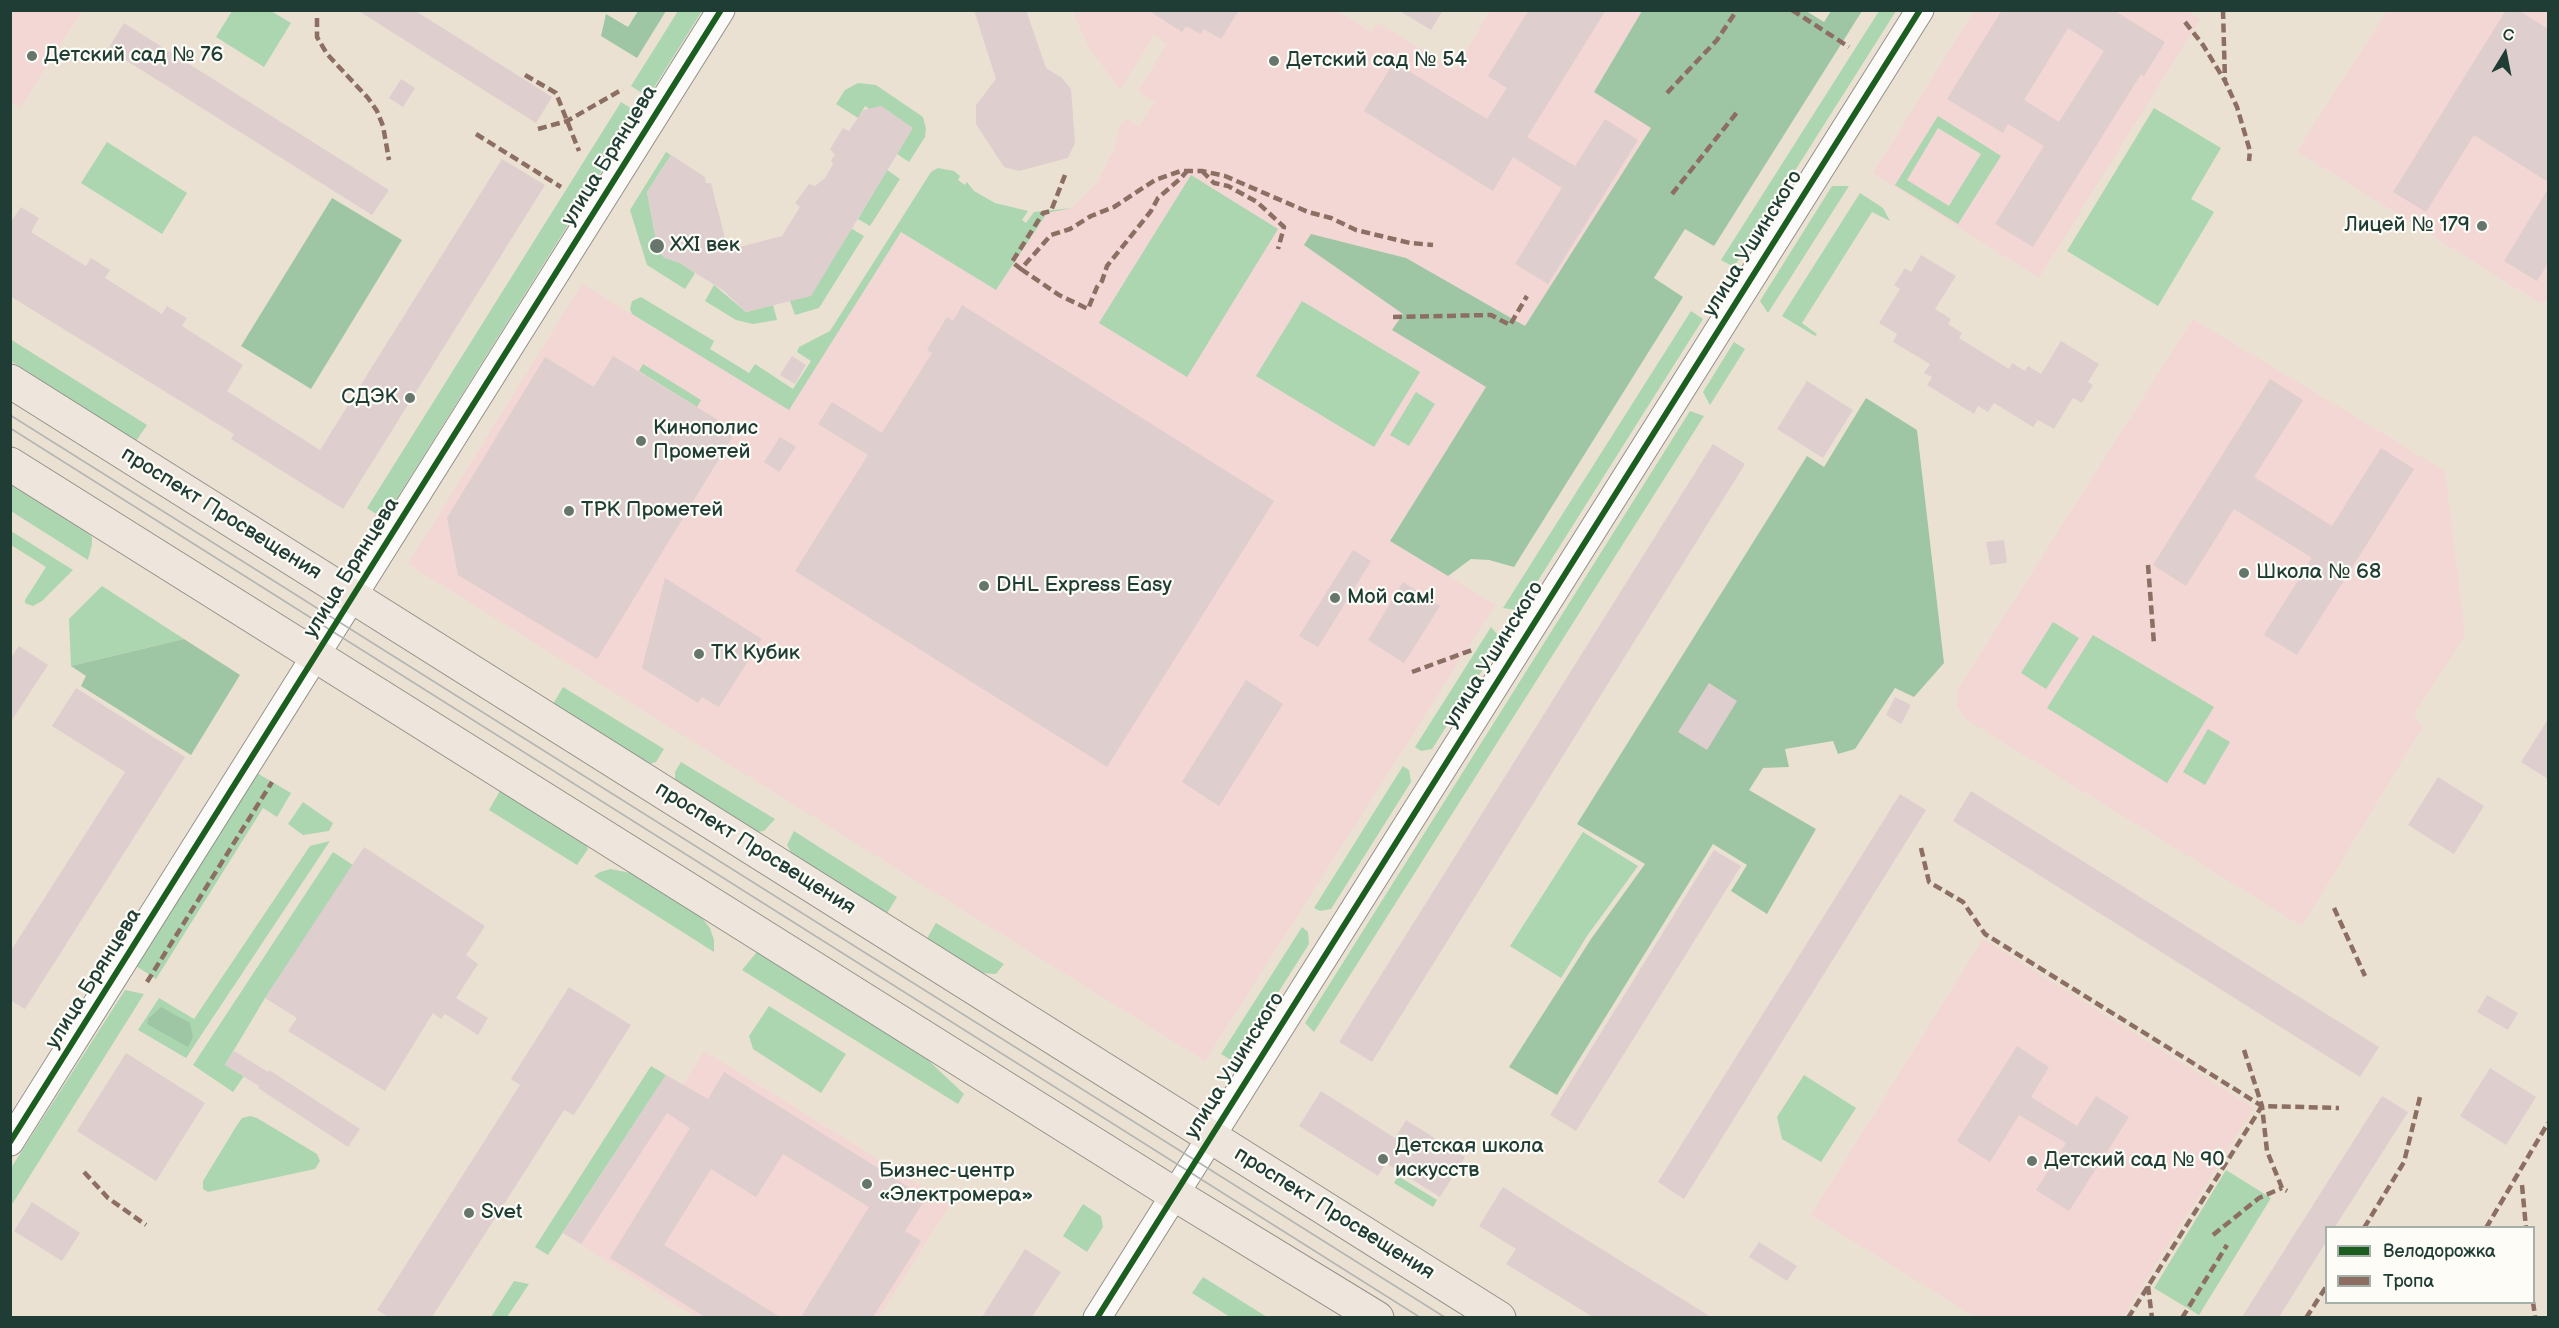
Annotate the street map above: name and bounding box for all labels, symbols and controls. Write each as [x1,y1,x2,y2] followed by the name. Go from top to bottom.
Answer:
[2475,24,2535,84] north arrow
[2501,25,2515,46] text: С
[44,43,223,69] place label: Детский сад № 76
[1286,48,1467,74] place label: Детский сад № 54
[25,49,39,63] marker: Детский сад № 76
[1267,54,1281,68] marker: Детский сад № 54
[557,81,663,231] street label: улица Брянцева
[1698,166,1808,322] street label: улица Ушинского
[2344,213,2470,239] place label: Лицей № 179
[2475,219,2489,233] marker: Лицей № 179
[670,233,740,259] place label: XXI век
[648,237,666,255] marker: XXI век
[341,385,398,411] place label: СДЭК
[403,391,417,405] marker: СДЭК
[653,416,758,466] place label: Кинополис Прометей
[634,434,648,448] marker: Кинополис Прометей
[116,442,326,586] street label: проспект Просвещения
[299,493,405,643] street label: улица Брянцева
[581,498,723,524] place label: ТРК Прометей
[562,504,576,518] marker: ТРК Прометей
[2256,560,2381,586] place label: Школа № 68
[2237,566,2251,580] marker: Школа № 68
[996,573,1172,599] place label: DHL Express Easy
[1439,577,1549,733] street label: улица Ушинского
[977,579,991,593] marker: DHL Express Easy
[1347,585,1434,611] place label: Мой сам!
[1328,591,1342,605] marker: Мой сам!
[711,641,800,667] place label: ТК Кубик
[692,647,706,661] marker: ТК Кубик
[650,777,860,921] street label: проспект Просвещения
[41,904,147,1054] street label: улица Брянцева
[1180,988,1290,1144] street label: улица Ушинского
[1395,1134,1544,1184] place label: Детская школа искусств
[1229,1142,1439,1286] street label: проспект Просвещения
[2044,1148,2225,1174] place label: Детский сад № 90
[1376,1152,1390,1166] marker: Детская школа искусств
[2025,1154,2039,1168] marker: Детский сад № 90
[879,1159,1033,1209] place label: Бизнес-центр «Электромера»
[860,1177,874,1191] marker: Бизнес-центр «Электромера»
[481,1200,522,1226] place label: Svet
[462,1206,476,1220] marker: Svet
[2325,1226,2535,1304] legend
[2383,1241,2496,1262] text: Велодорожка
[2383,1271,2434,1292] text: Тропа

